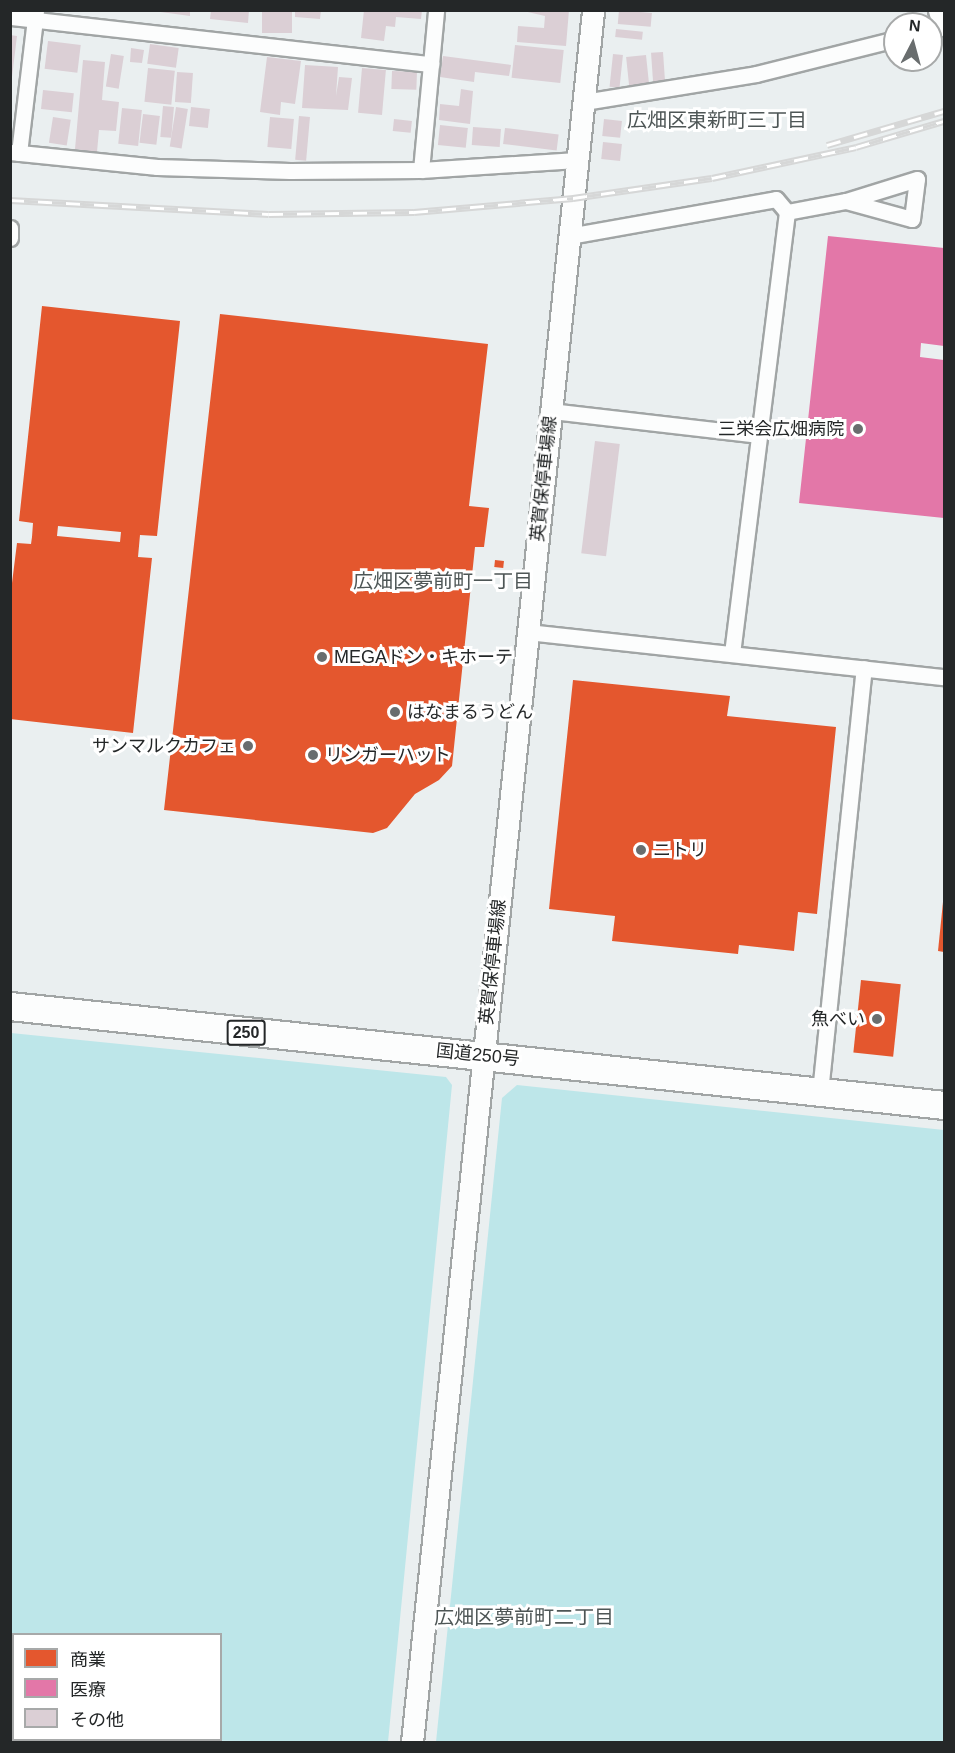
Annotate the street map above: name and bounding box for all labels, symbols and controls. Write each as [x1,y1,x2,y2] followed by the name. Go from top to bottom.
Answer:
[883,12,943,72] north arrow
[908,17,921,35] text: N
[627,108,807,132] district label: 広畑区東新町三丁目
[527,415,561,543] street label: 英賀保停車場線
[718,418,844,440] place label: 三栄会広畑病院
[849,420,867,438] marker: 三栄会広畑病院
[353,569,533,593] district label: 広畑区夢前町一丁目
[334,646,513,668] place label: MEGAドン・キホーテ
[315,650,329,664] marker: MEGAドン・キホーテ
[407,701,533,723] place label: はなまるうどん
[388,705,402,719] marker: はなまるうどん
[92,735,236,757] place label: サンマルクカフェ
[241,739,255,753] marker: サンマルクカフェ
[325,744,451,766] place label: リンガーハット
[306,748,320,762] marker: リンガーハット
[653,839,707,861] place label: ニトリ
[634,843,648,857] marker: ニトリ
[476,898,510,1026] street label: 英賀保停車場線
[811,1008,865,1030] place label: 魚べい
[870,1012,884,1026] marker: 魚べい
[226,1020,266,1046] road number: 250
[435,1040,521,1070] street label: 国道250号
[434,1605,614,1629] district label: 広畑区夢前町二丁目
[12,1633,222,1741] legend
[70,1650,106,1670] text: 商業
[70,1680,106,1700] text: 医療
[70,1710,124,1730] text: その他

